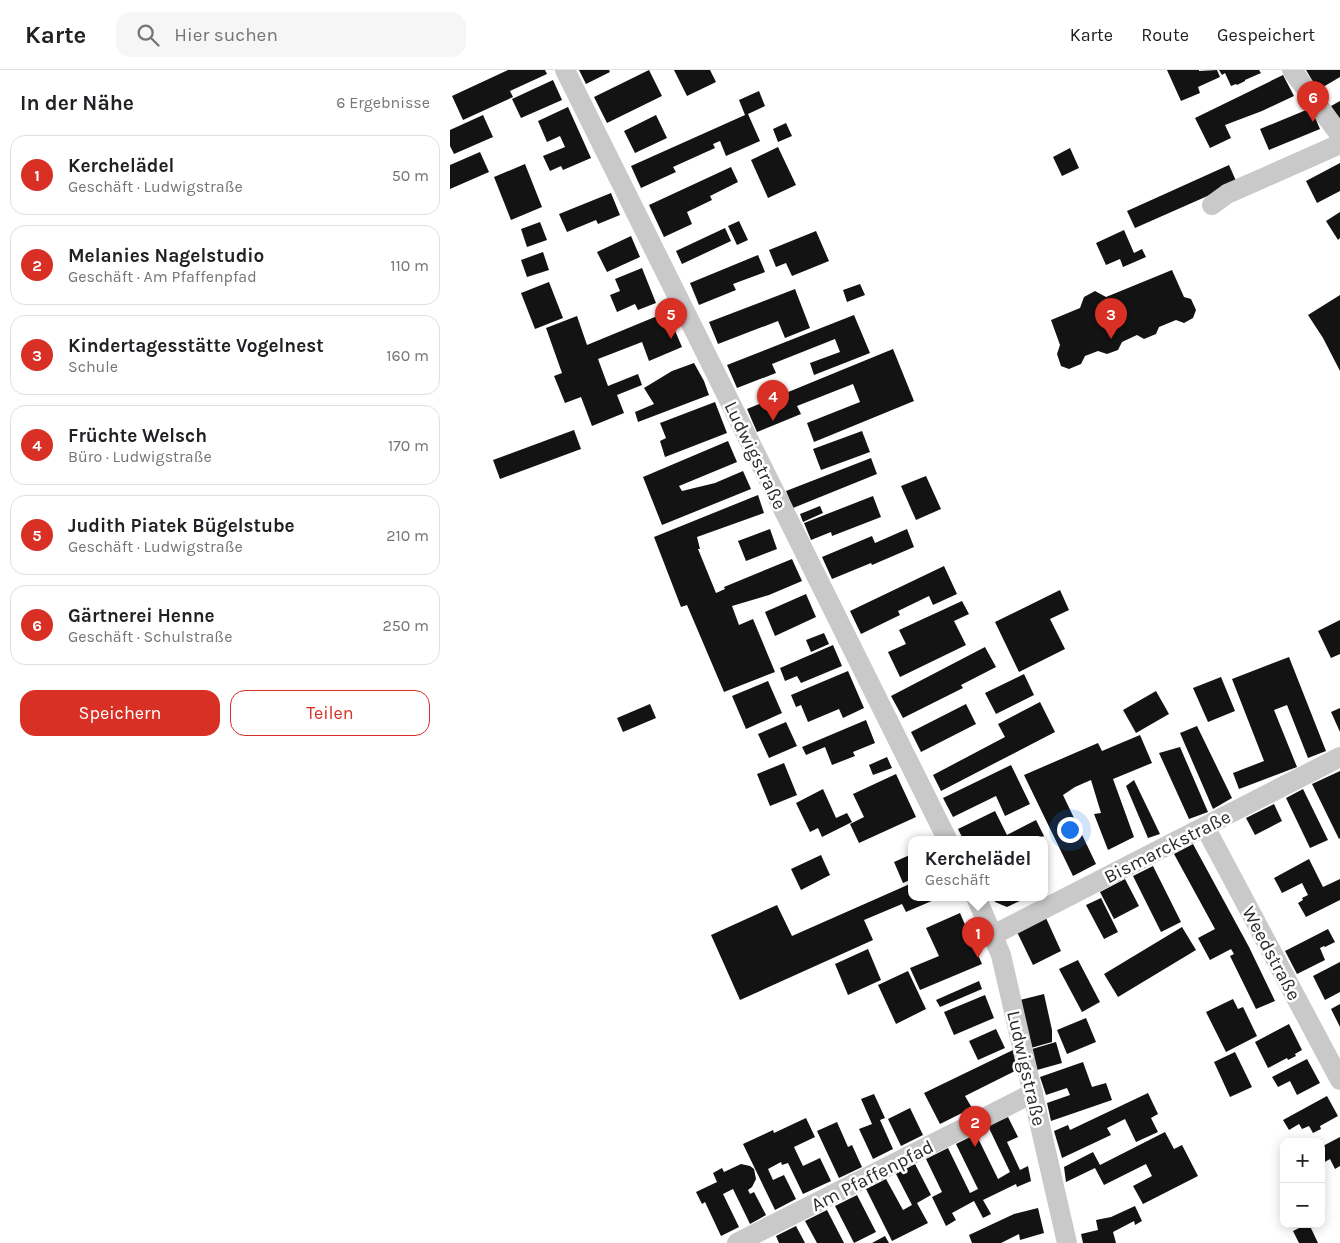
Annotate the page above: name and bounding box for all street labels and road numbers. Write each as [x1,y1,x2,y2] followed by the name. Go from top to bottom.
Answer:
[719,398,791,513] street label: Ludwigstraße
[1101,806,1234,888] street label: Bismarckstraße
[1237,903,1305,1004] street label: Weedstraße
[1002,1008,1050,1128] street label: Ludwigstraße
[808,1136,937,1216] street label: Am Pfaffenpfad

